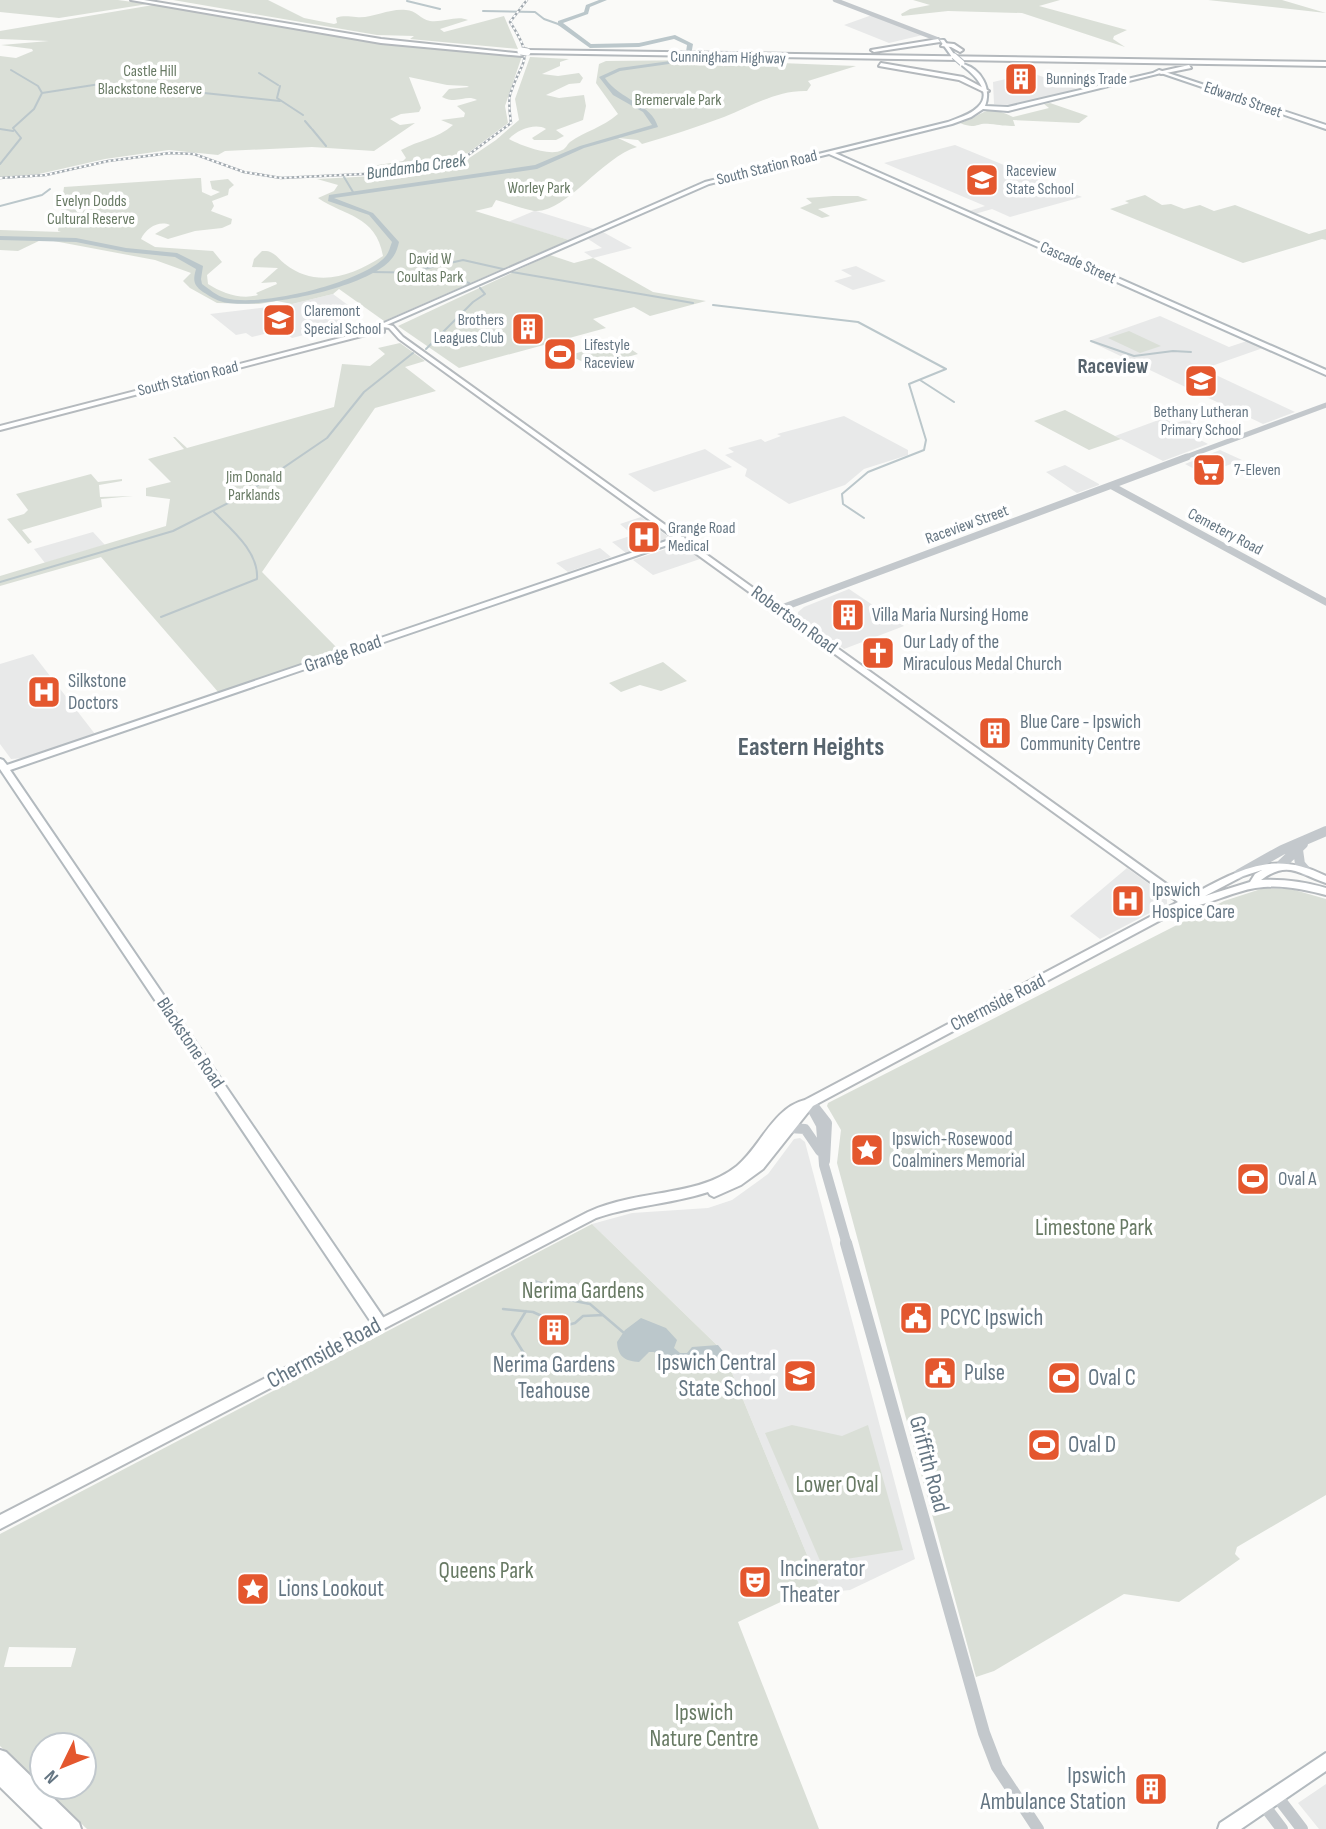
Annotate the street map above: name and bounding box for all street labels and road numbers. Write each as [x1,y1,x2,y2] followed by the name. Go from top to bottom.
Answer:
[670,47,786,69] street label: Cunningham Highway
[1202,78,1285,122] street label: Edwards Street
[715,146,819,190] street label: South Station Road
[1037,238,1119,288] street label: Cascade Street
[136,357,240,401] street label: South Station Road
[923,501,1011,549] street label: Raceview Street
[1184,504,1266,560] street label: Cemetery Road
[746,581,842,659] street label: Robertson Road
[301,630,385,678] street label: Grange Road
[947,969,1049,1037] street label: Chermside Road
[151,993,229,1093] street label: Blackstone Road
[262,1311,386,1395] street label: Chermside Road
[903,1413,955,1515] street label: Griffith Road

